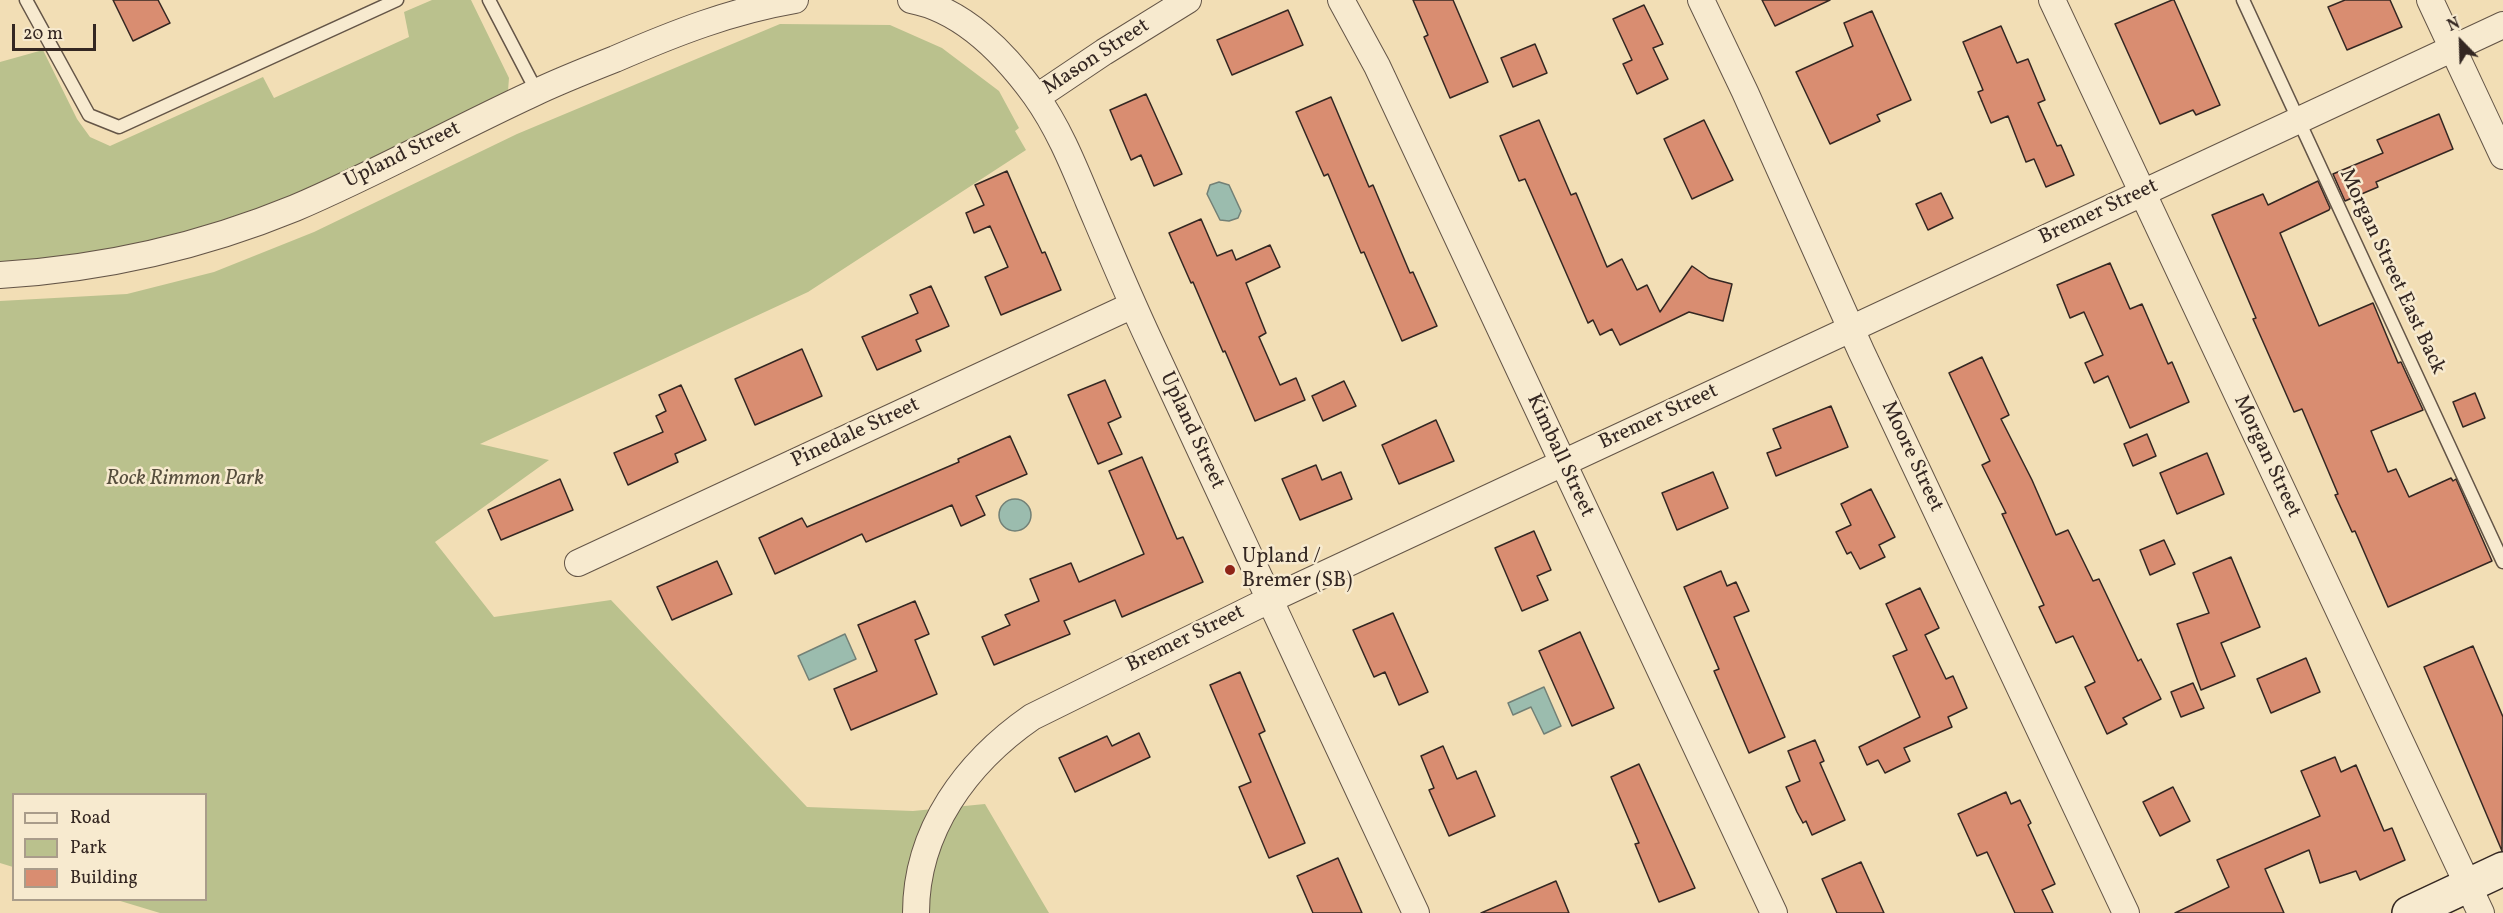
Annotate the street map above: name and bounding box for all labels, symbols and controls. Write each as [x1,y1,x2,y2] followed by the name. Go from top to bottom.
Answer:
[15,12,99,50] scale bar
[2431,12,2491,72] north arrow
[2444,13,2464,38] text: N
[1039,14,1155,102] street label: Mason Street
[23,22,63,47] text: 20 m
[341,117,465,195] street label: Upland Street
[2332,165,2450,379] street label: Morgan Street East Back
[2035,174,2163,252] street label: Bremer Street
[1153,368,1229,494] street label: Upland Street
[1595,379,1723,457] street label: Bremer Street
[1520,390,1598,522] street label: Kimball Street
[2227,392,2305,522] street label: Morgan Street
[788,393,924,475] street label: Pinedale Street
[1874,398,1948,516] street label: Moore Street
[106,467,264,493] park label: Rock Rimmon Park
[1242,545,1352,595] place label: Upland / Bremer (SB)
[1223,563,1237,577] marker: Upland / Bremer (SB)
[1123,601,1249,679] street label: Bremer Street
[12,793,207,901] legend
[70,806,111,831] text: Road
[70,836,107,861] text: Park
[70,866,138,891] text: Building

